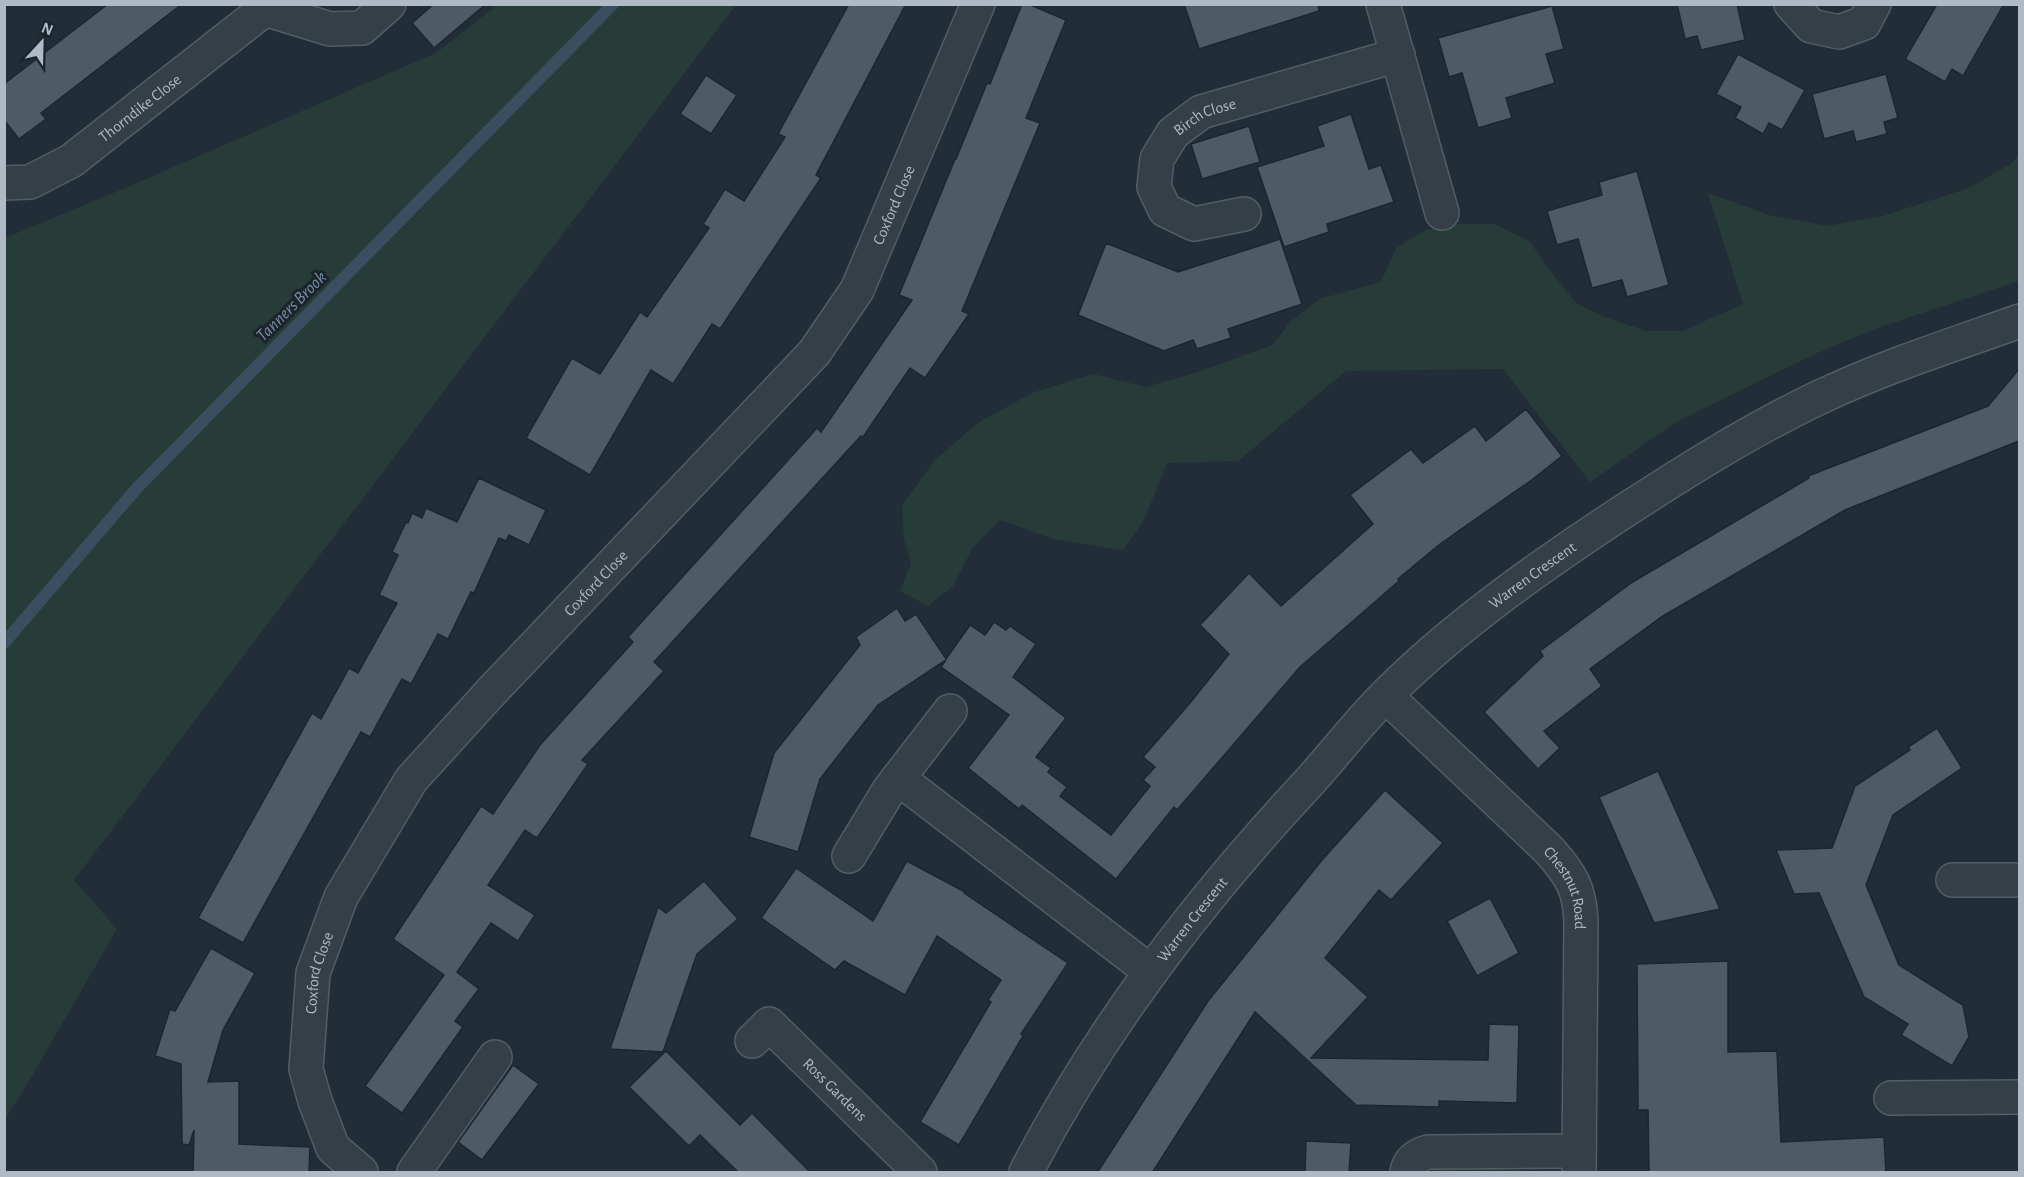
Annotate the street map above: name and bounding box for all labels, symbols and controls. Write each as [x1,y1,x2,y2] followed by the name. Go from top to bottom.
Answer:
[12,12,72,72] north arrow
[39,20,55,39] text: N
[96,71,184,145] street label: Thorndike Close
[1171,95,1238,139] street label: Birch Close
[870,163,918,247] street label: Coxford Close
[253,268,330,345] water label: Tanners Brook
[1486,539,1579,612] street label: Warren Crescent
[561,547,631,619] street label: Coxford Close
[1540,843,1588,929] street label: Chestnut Road
[1154,874,1231,965] street label: Warren Crescent
[303,930,336,1014] street label: Coxford Close
[800,1055,870,1124] street label: Ross Gardens

